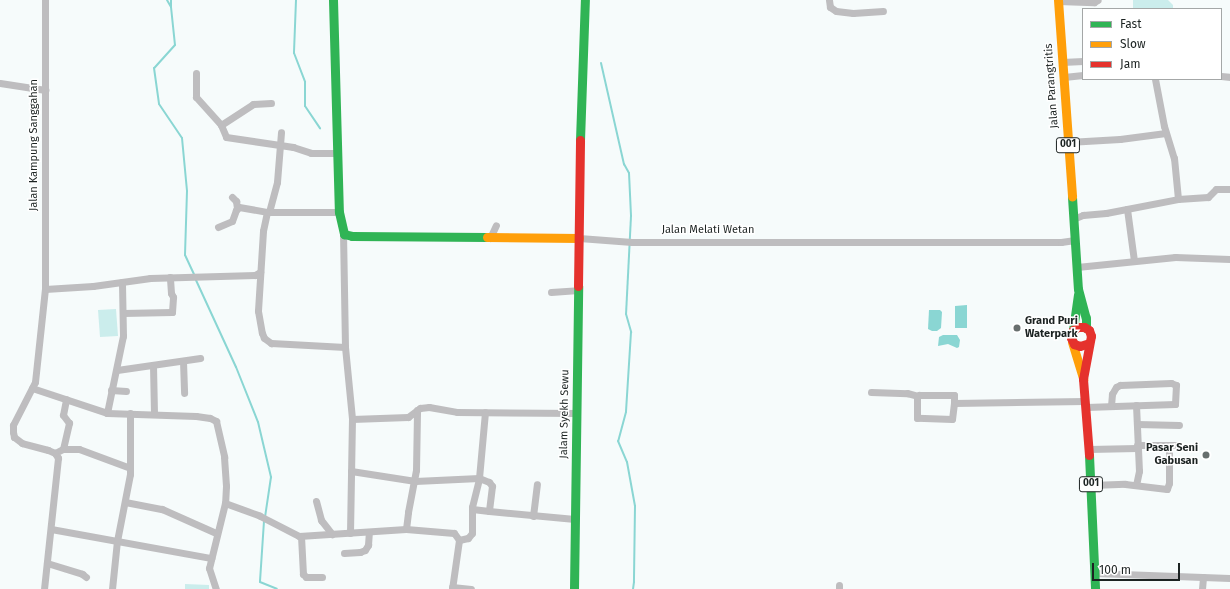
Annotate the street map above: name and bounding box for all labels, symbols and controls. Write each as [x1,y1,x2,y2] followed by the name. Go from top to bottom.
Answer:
[1082,8,1222,80] legend
[1120,17,1142,31] text: Fast
[1120,37,1146,51] text: Slow
[1042,43,1062,129] street label: Jalan Parangtritis
[1120,57,1140,71] text: Jam
[27,79,41,211] street label: Jalan Kampung Sanggahan
[1055,137,1081,153] road number: 001
[662,223,754,237] street label: Jalan Melati Wetan
[1025,315,1078,341] place label: Grand Puri Waterpark
[1012,323,1022,333] marker: Grand Puri Waterpark
[558,369,572,459] street label: Jalam Syekh Sewu
[1146,442,1198,468] place label: Pasar Seni Gabusan
[1201,450,1211,460] marker: Pasar Seni Gabusan
[1078,476,1104,492] road number: 001
[1094,555,1182,581] scale bar
[1099,563,1131,577] text: 100 m

